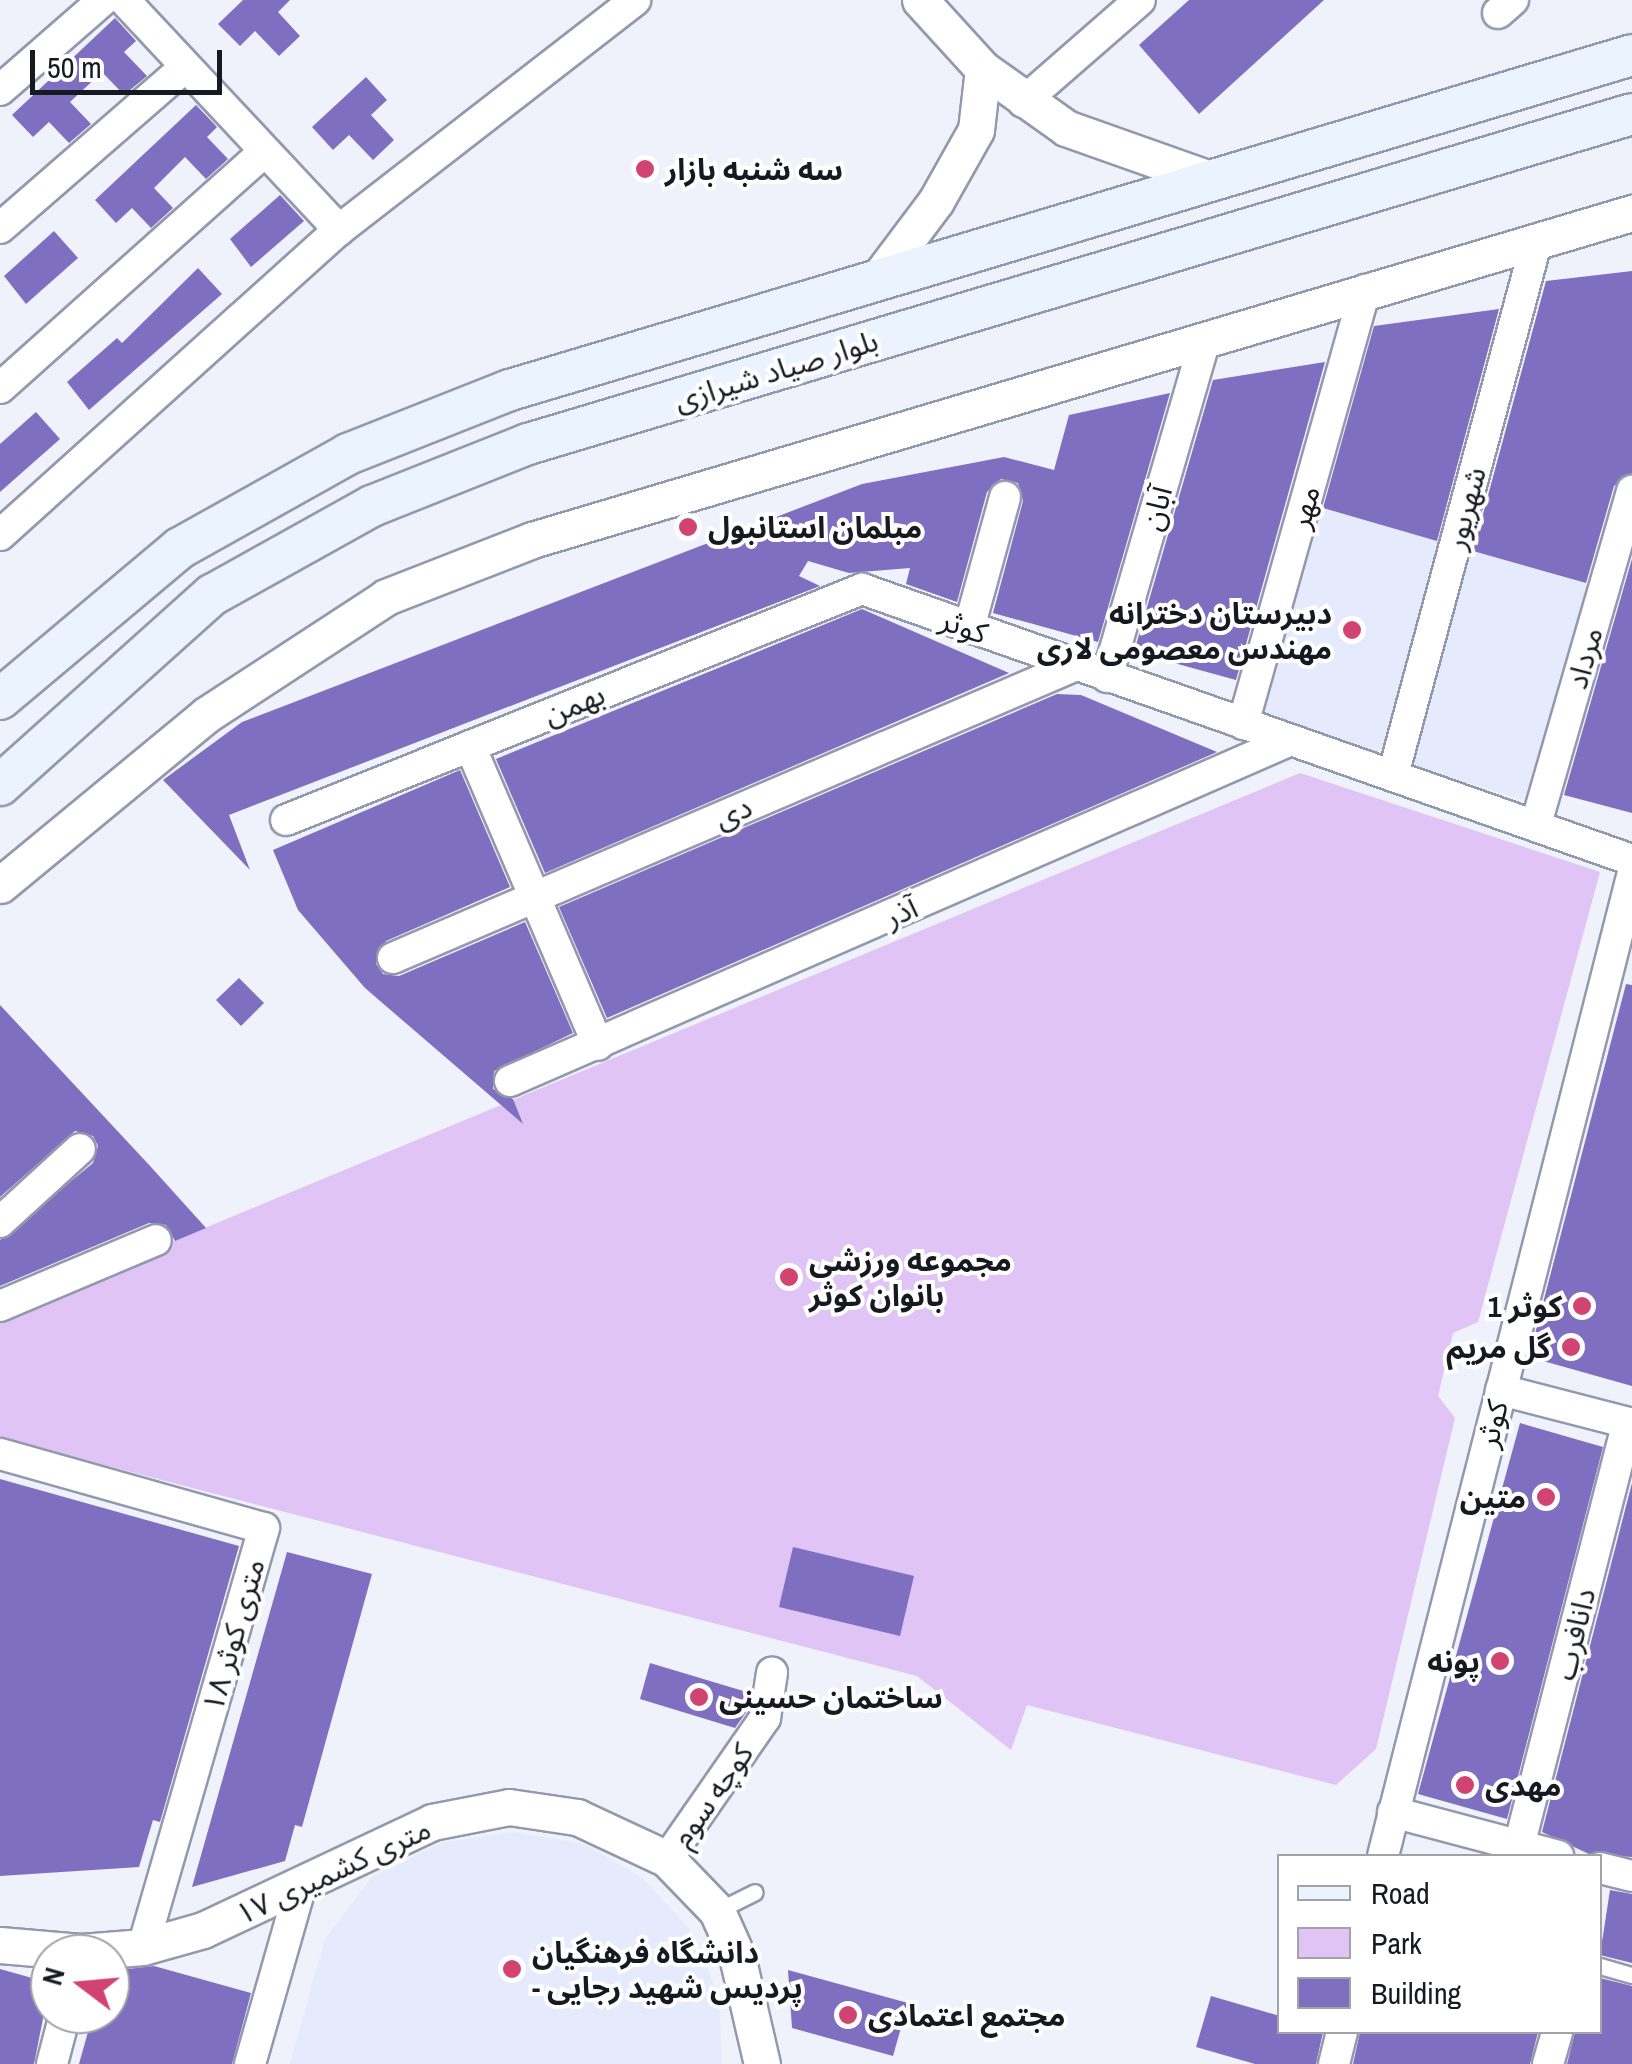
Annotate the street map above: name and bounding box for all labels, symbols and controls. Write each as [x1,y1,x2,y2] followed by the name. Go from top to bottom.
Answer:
[35,30,228,92] scale bar
[47,47,102,87] text: 50 m
[665,151,843,187] place label: سه شنبه بازار
[634,158,656,180] marker: سه شنبه بازار
[670,322,882,418] street label: بلوار صیاد شیرازی
[1437,463,1493,553] street label: شهریور
[1281,481,1327,533] street label: مهر
[1133,482,1179,534] street label: آبان
[708,509,922,545] place label: مبلمان استانبول
[677,516,699,538] marker: مبلمان استانبول
[1037,595,1332,666] place label: دبیرستان دخترانه مهندس معصومی لاری
[936,601,992,651] street label: کوثر
[1341,619,1363,641] marker: دبیرستان دخترانه مهندس معصومی لاری
[1558,623,1610,693] street label: مرداد
[538,676,610,732] street label: بهمن
[709,788,757,836] street label: دی
[879,889,923,935] street label: آذر
[809,1242,1012,1312] place label: مجموعه ورزشی بانوان کوثر
[778,1266,800,1288] marker: مجموعه ورزشی بانوان کوثر
[1488,1288,1562,1324] place label: کوثر 1
[1571,1295,1593,1317] marker: کوثر 1
[1446,1329,1551,1365] place label: گل مریم
[1560,1336,1582,1358] marker: گل مریم
[1469,1397,1515,1451] street label: کوثر
[1460,1479,1526,1515] place label: متین
[1535,1486,1557,1508] marker: متین
[194,1555,272,1715] street label: ۱۸ متری کوثر
[1545,1584,1603,1684] street label: دانافرب
[1427,1643,1480,1679] place label: پونه
[1489,1650,1511,1672] marker: پونه
[719,1679,943,1715] place label: ساختمان حسینی
[688,1686,710,1708] marker: ساختمان حسینی
[663,1736,761,1854] street label: کوچه سوم
[1485,1767,1561,1803] place label: مهدی
[1454,1774,1476,1796] marker: مهدی
[230,1810,436,1932] street label: ۱۷ متری کشمیری
[1277,1854,1602,2034] legend
[1371,1873,1430,1913] text: Road
[1371,1923,1422,1963] text: Park
[30,1934,130,2034] north arrow
[532,1934,803,2004] place label: دانشگاه فرهنگیان - پردیس شهید رجایی
[501,1958,523,1980] marker: دانشگاه فرهنگیان - پردیس شهید رجایی
[33,1963,74,1989] text: N
[1371,1973,1461,2013] text: Building
[868,1997,1066,2033] place label: مجتمع اعتمادی
[837,2004,859,2026] marker: مجتمع اعتمادی

